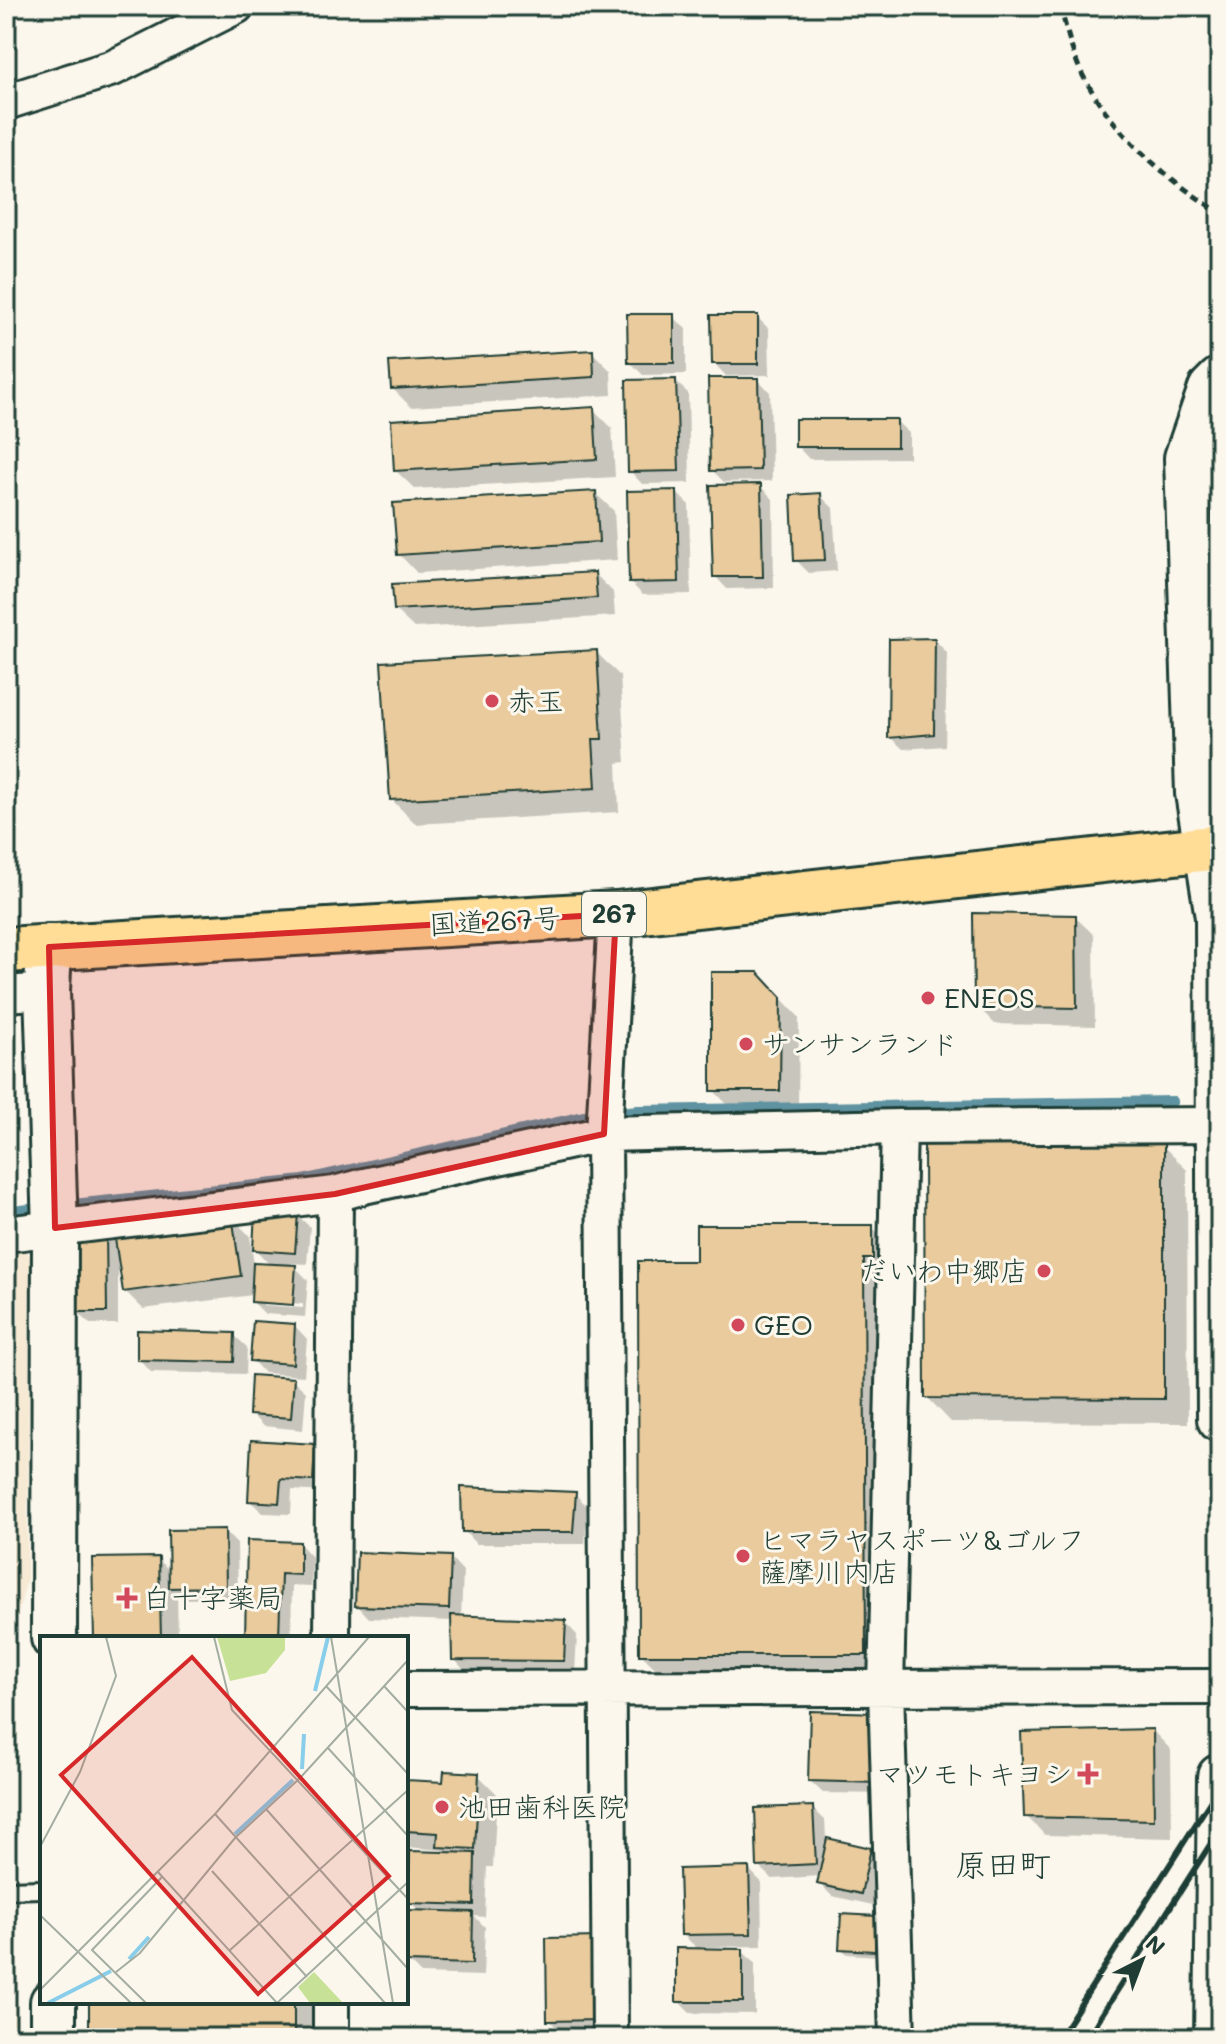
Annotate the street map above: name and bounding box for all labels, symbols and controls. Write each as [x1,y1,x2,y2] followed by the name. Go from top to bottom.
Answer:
[508,682,564,718] place label: 赤玉
[483,692,501,710] marker: 赤玉
[582,892,646,936] road number: 267
[428,899,562,941] street label: 国道267号
[944,979,1035,1015] place label: ENEOS
[919,989,937,1007] marker: ENEOS
[762,1025,958,1061] place label: サンサンランド
[737,1035,755,1053] marker: サンサンランド
[860,1252,1028,1288] place label: だいわ中郷店
[1035,1262,1053,1280] marker: だいわ中郷店
[754,1306,813,1342] place label: GEO
[729,1316,747,1334] marker: GEO
[759,1521,1086,1589] place label: ヒマラヤスポーツ&ゴルフ 薩摩川内店
[734,1547,752,1565] marker: ヒマラヤスポーツ&ゴルフ 薩摩川内店
[143,1579,283,1615] place label: 白十字薬局
[118,1589,136,1607] marker: 白十字薬局
[40,1636,408,2004] inset map
[876,1755,1072,1791] place label: マツモトキヨシ
[1079,1765,1097,1783] marker: マツモトキヨシ
[458,1788,626,1824] place label: 池田歯科医院
[433,1798,451,1816] marker: 池田歯科医院
[955,1842,1051,1884] district label: 原田町
[1102,1920,1182,2000] north arrow
[1140,1928,1172,1961] text: N

